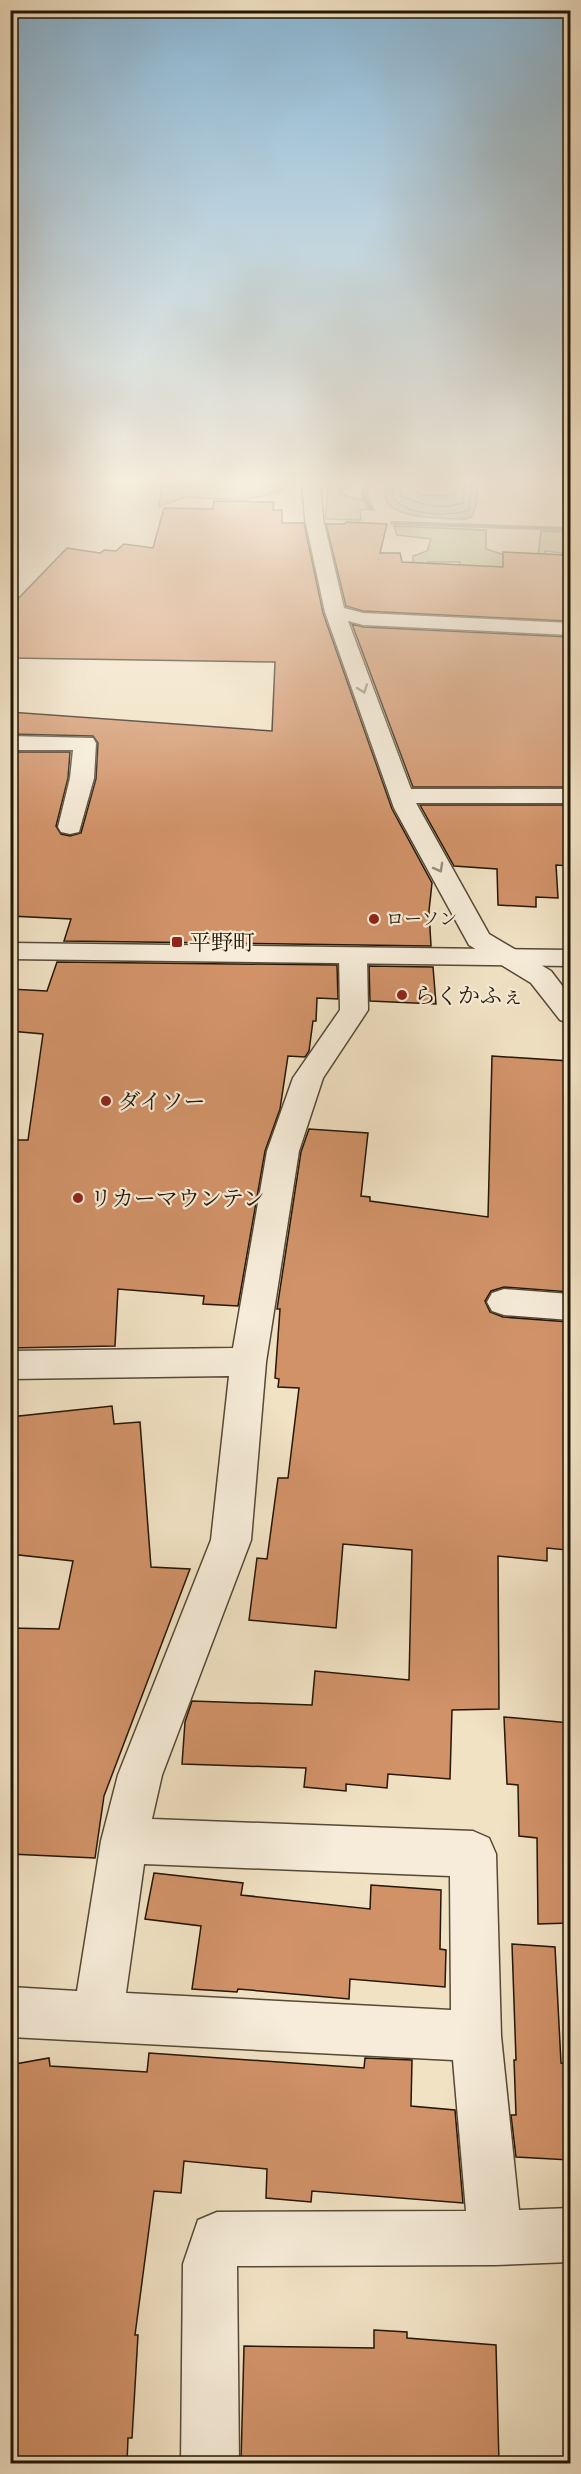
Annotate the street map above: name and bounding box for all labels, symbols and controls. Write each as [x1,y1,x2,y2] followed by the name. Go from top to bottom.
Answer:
[356,683,369,694] one-way arrow
[432,862,443,872] one-way arrow
[386,909,457,932] place label: ローソン
[367,912,381,926] marker: ローソン
[189,930,255,958] place label: 平野町
[170,935,184,949] marker: 平野町
[414,983,524,1011] place label: らくかふぇ
[395,988,409,1002] marker: らくかふぇ
[118,1089,206,1117] place label: ダイソー
[99,1094,113,1108] marker: ダイソー
[90,1186,265,1214] place label: リカーマウンテン
[71,1191,85,1205] marker: リカーマウンテン

